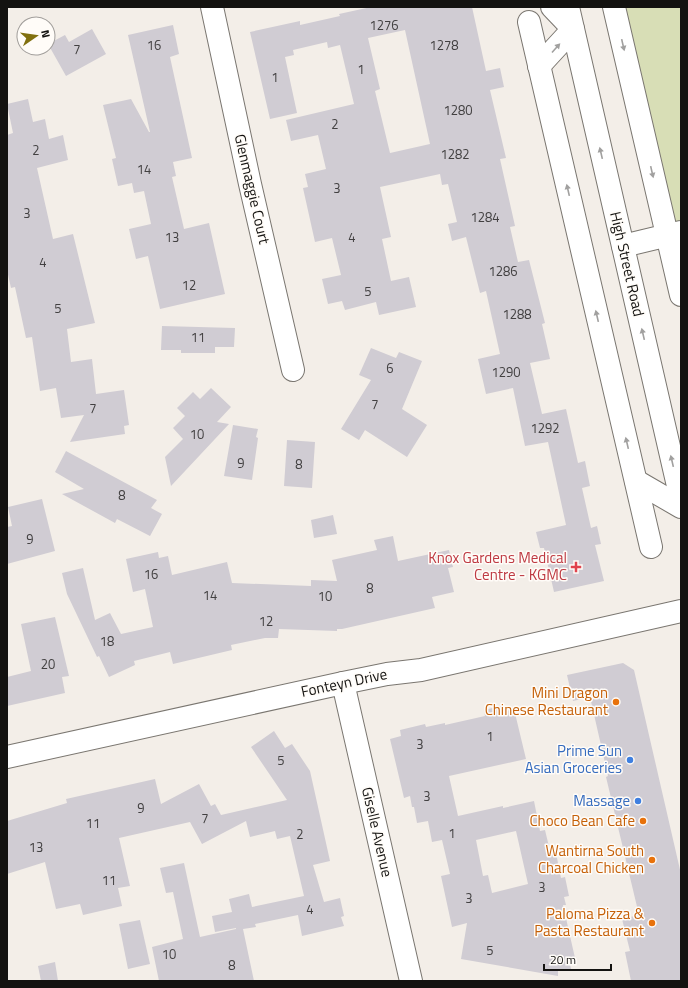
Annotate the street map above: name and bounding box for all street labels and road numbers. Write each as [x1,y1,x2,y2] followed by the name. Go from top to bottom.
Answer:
[229,132,276,247] street label: Glenmaggie Court
[604,209,651,319] street label: High Street Road
[299,662,389,703] street label: Fonteyn Drive
[356,785,399,879] street label: Giselle Avenue

